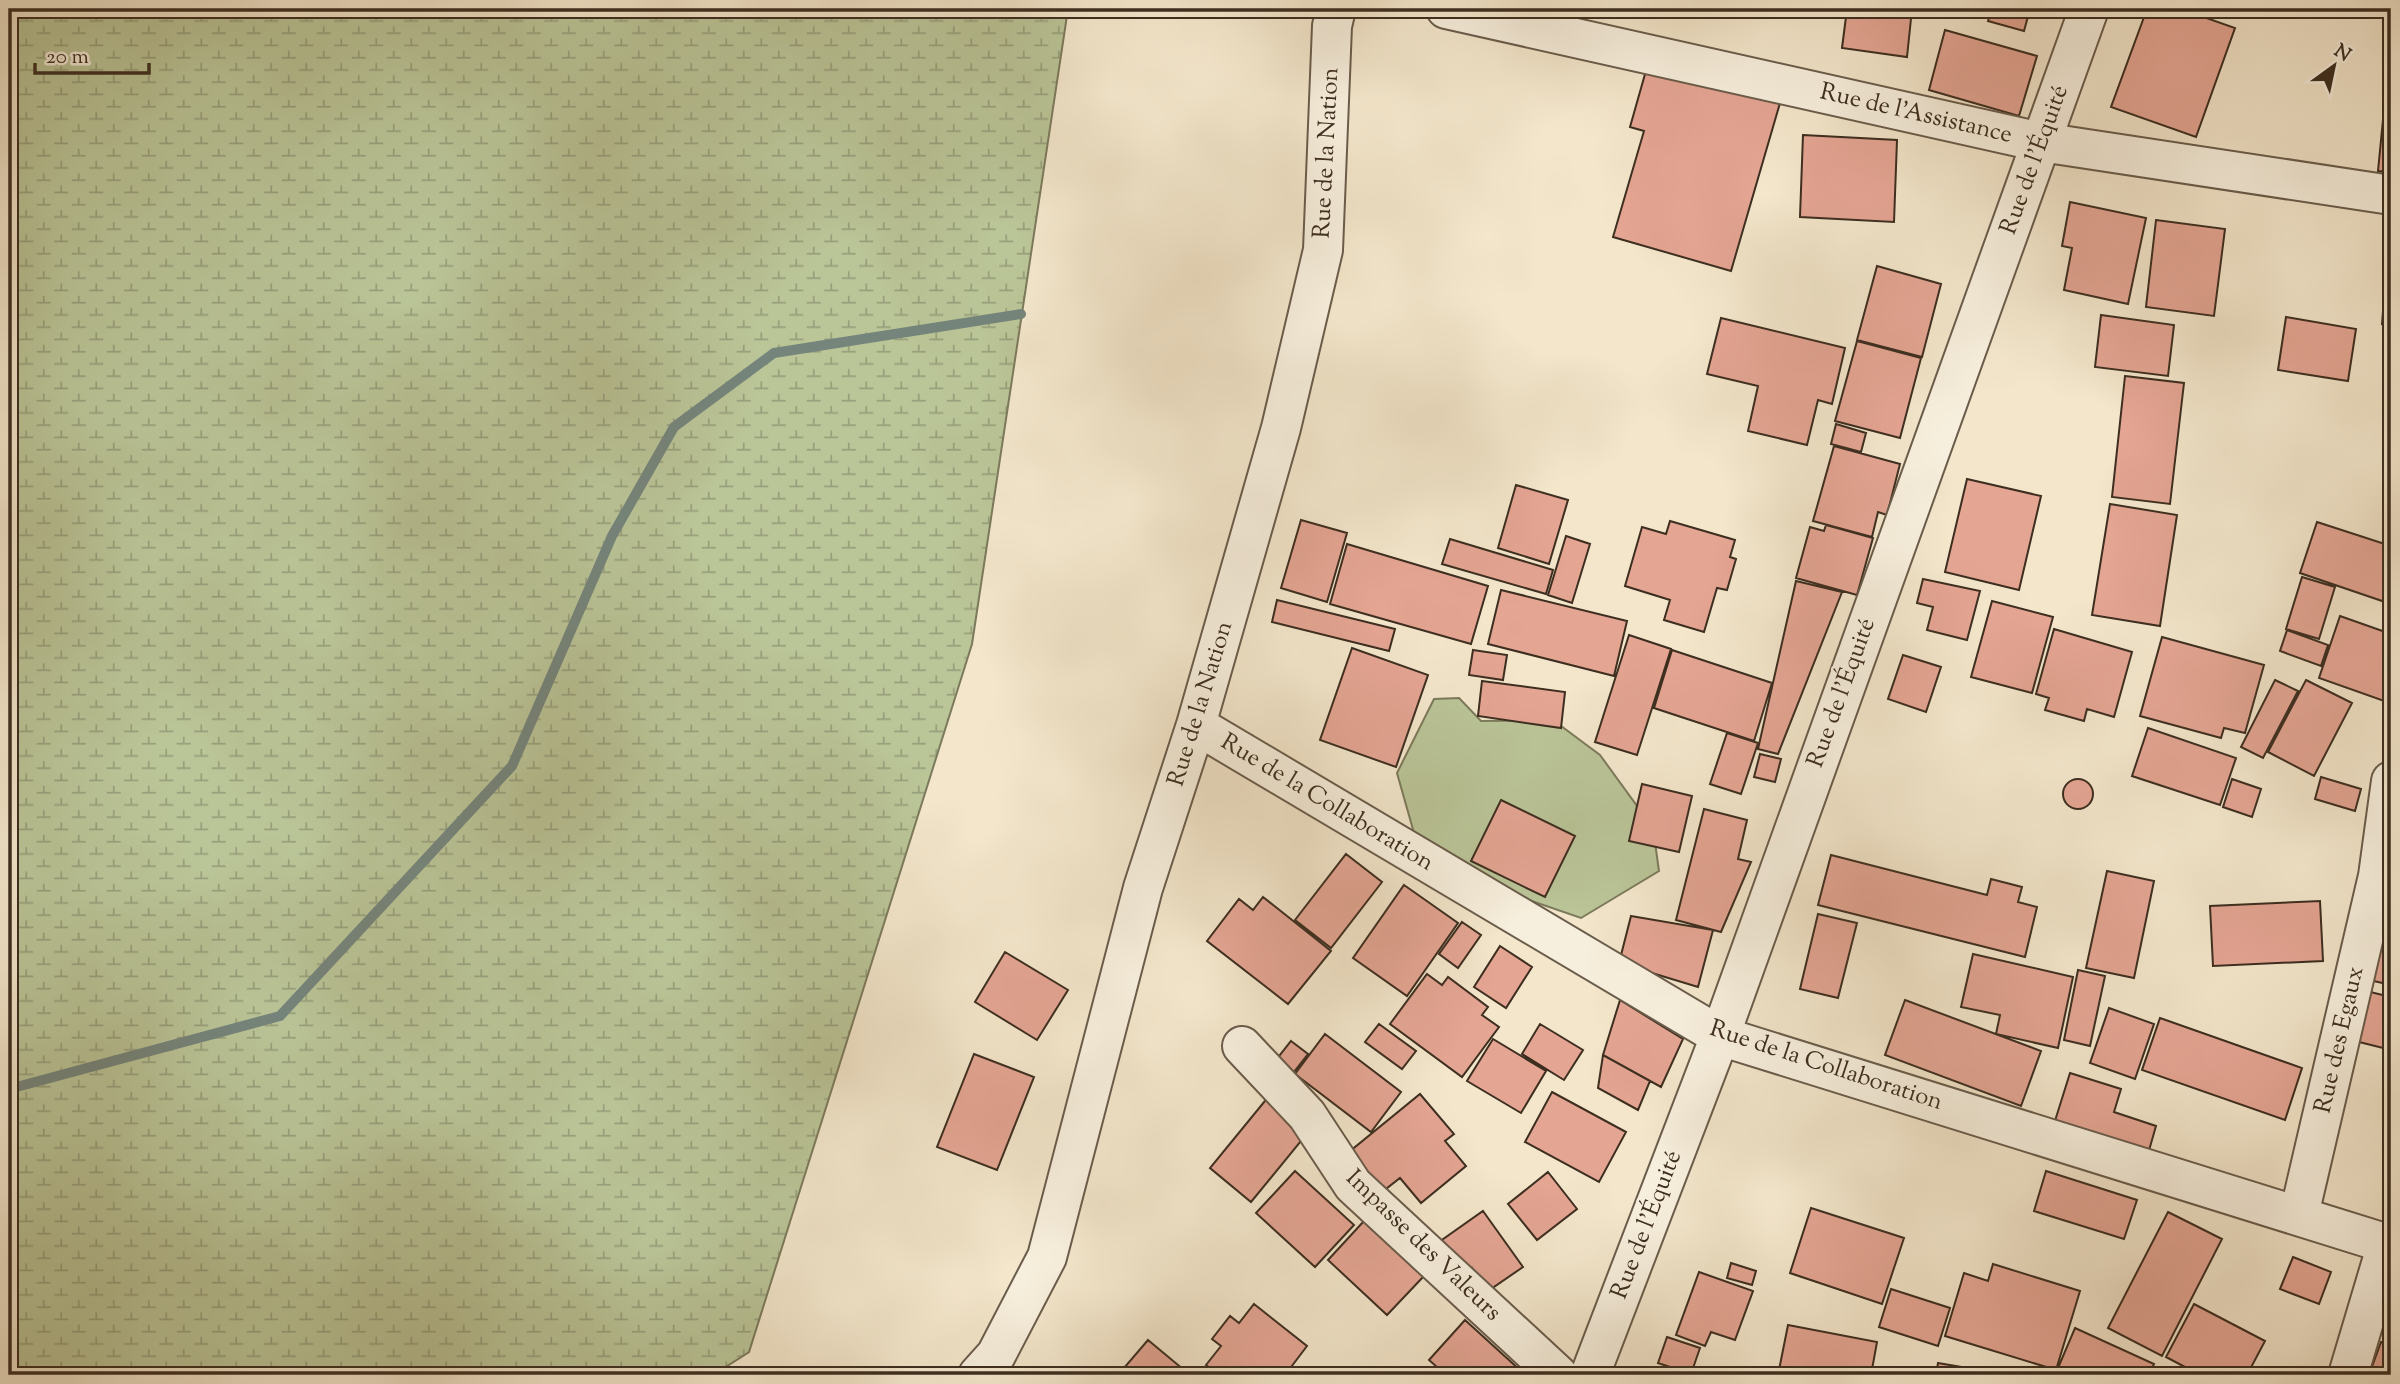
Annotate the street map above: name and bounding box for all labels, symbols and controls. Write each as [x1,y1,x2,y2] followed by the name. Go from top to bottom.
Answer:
[35,32,149,76] scale bar
[2298,32,2368,102] north arrow
[2328,38,2356,69] text: N
[46,43,89,73] text: 20 m
[1306,67,1348,239] street label: Rue de la Nation
[1817,75,2015,153] street label: Rue de l'Assistance
[1992,81,2078,239] street label: Rue de l'Équité
[1799,614,1885,772] street label: Rue de l'Équité
[1160,617,1242,791] street label: Rue de la Nation
[1214,726,1440,880] street label: Rue de la Collaboration
[2307,963,2373,1117] street label: Rue des Egaux
[1705,1012,1947,1120] street label: Rue de la Collaboration
[1603,1146,1691,1304] street label: Rue de l'Équité
[1337,1163,1509,1329] street label: Impasse des Valeurs

